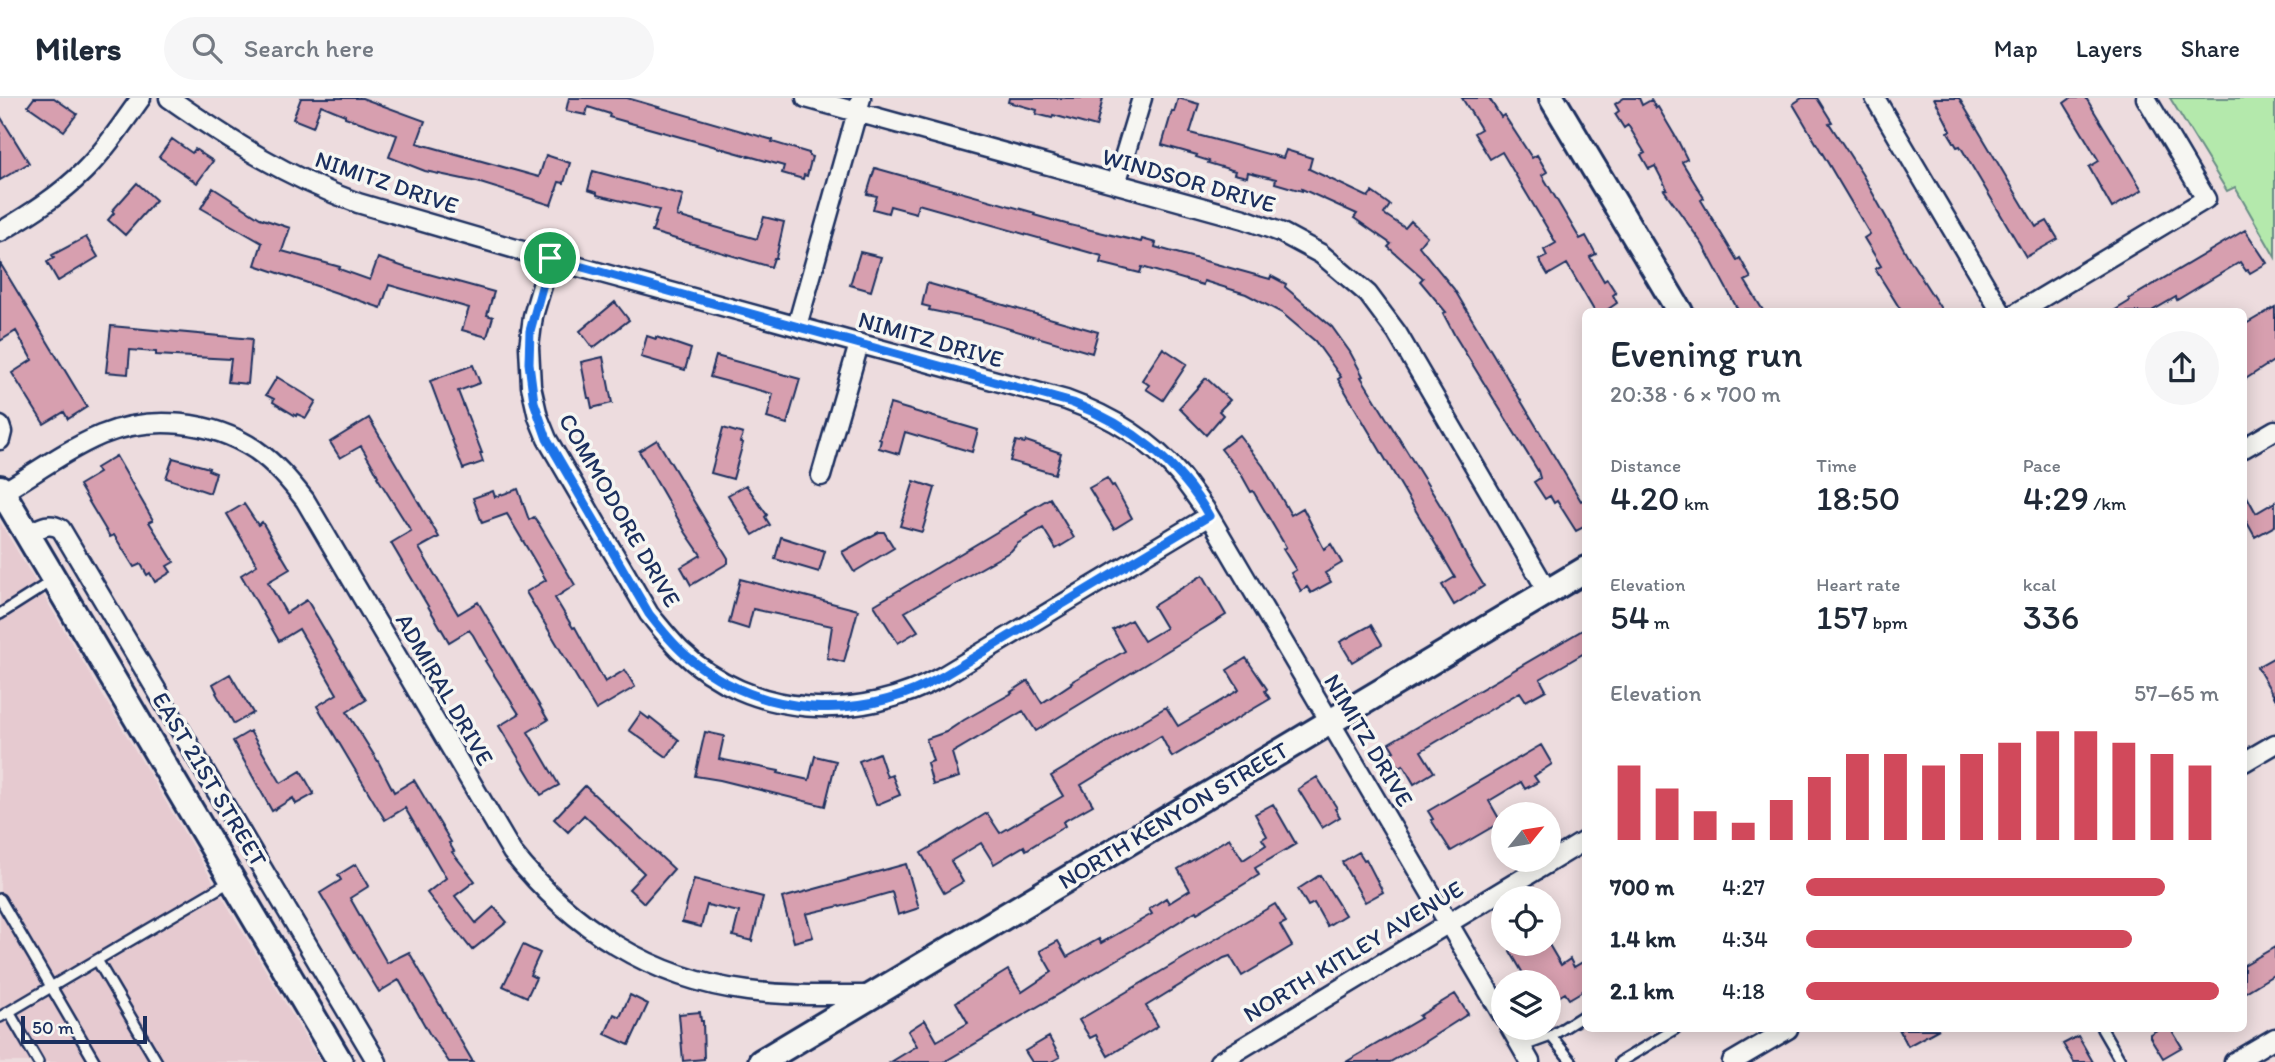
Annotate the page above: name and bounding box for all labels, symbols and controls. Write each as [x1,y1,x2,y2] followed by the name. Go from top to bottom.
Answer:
[164,17,654,80] search box
[35,29,122,68] text: Milers
[188,29,226,67] icon: search
[244,32,374,64] text: Search here
[1994,34,2038,63] text: Map
[2076,34,2143,63] text: Layers
[2181,34,2240,63] text: Share
[1099,141,1279,219] street label: WINDSOR DRIVE
[312,144,462,220] street label: NIMITZ DRIVE
[520,228,580,288] pin
[531,239,569,277] icon: arrive
[855,304,1007,374] street label: NIMITZ DRIVE
[1610,331,1803,377] text: Evening run
[2145,331,2219,405] button: share
[1610,380,1781,408] text: 20:38 · 6 × 700 m
[553,408,687,612] street label: COMMODORE DRIVE
[1610,454,1681,477] text: Distance
[1816,454,1857,477] text: Time
[2023,454,2061,477] text: Pace
[1610,477,1680,519] text: 4.20
[1816,477,1900,519] text: 18:50
[2023,477,2089,519] text: 4:29
[1680,492,1709,515] text: km
[2089,492,2126,515] text: /km
[1610,573,1686,596] text: Elevation
[1816,573,1900,596] text: Heart rate
[2023,573,2056,596] text: kcal
[1610,596,1649,638] text: 54
[1816,596,1868,638] text: 157
[2023,596,2079,638] text: 336
[390,608,500,770] street label: ADMIRAL DRIVE
[1649,611,1670,634] text: m
[1868,611,1908,634] text: bpm
[1318,668,1420,812] street label: NIMITZ DRIVE
[1610,679,1701,707] text: Elevation
[2134,679,2219,707] text: 57–65 m
[146,686,274,872] street label: EAST 21ST STREET
[1053,735,1294,895] street label: NORTH KENYON STREET
[1491,802,1561,872] north arrow
[1491,802,1561,1040] map controls
[1610,873,1674,901] text: 700 m
[1722,873,1765,901] text: 4:27
[1238,874,1468,1028] street label: NORTH KITLEY AVENUE
[1491,886,1561,956] button: locate
[1610,925,1676,953] text: 1.4 km
[1722,925,1768,953] text: 4:34
[1491,970,1561,1040] button: layers
[1610,977,1674,1005] text: 2.1 km
[1722,977,1765,1005] text: 4:18
[21,1013,147,1045] scale bar
[32,1016,74,1039] text: 50 m

